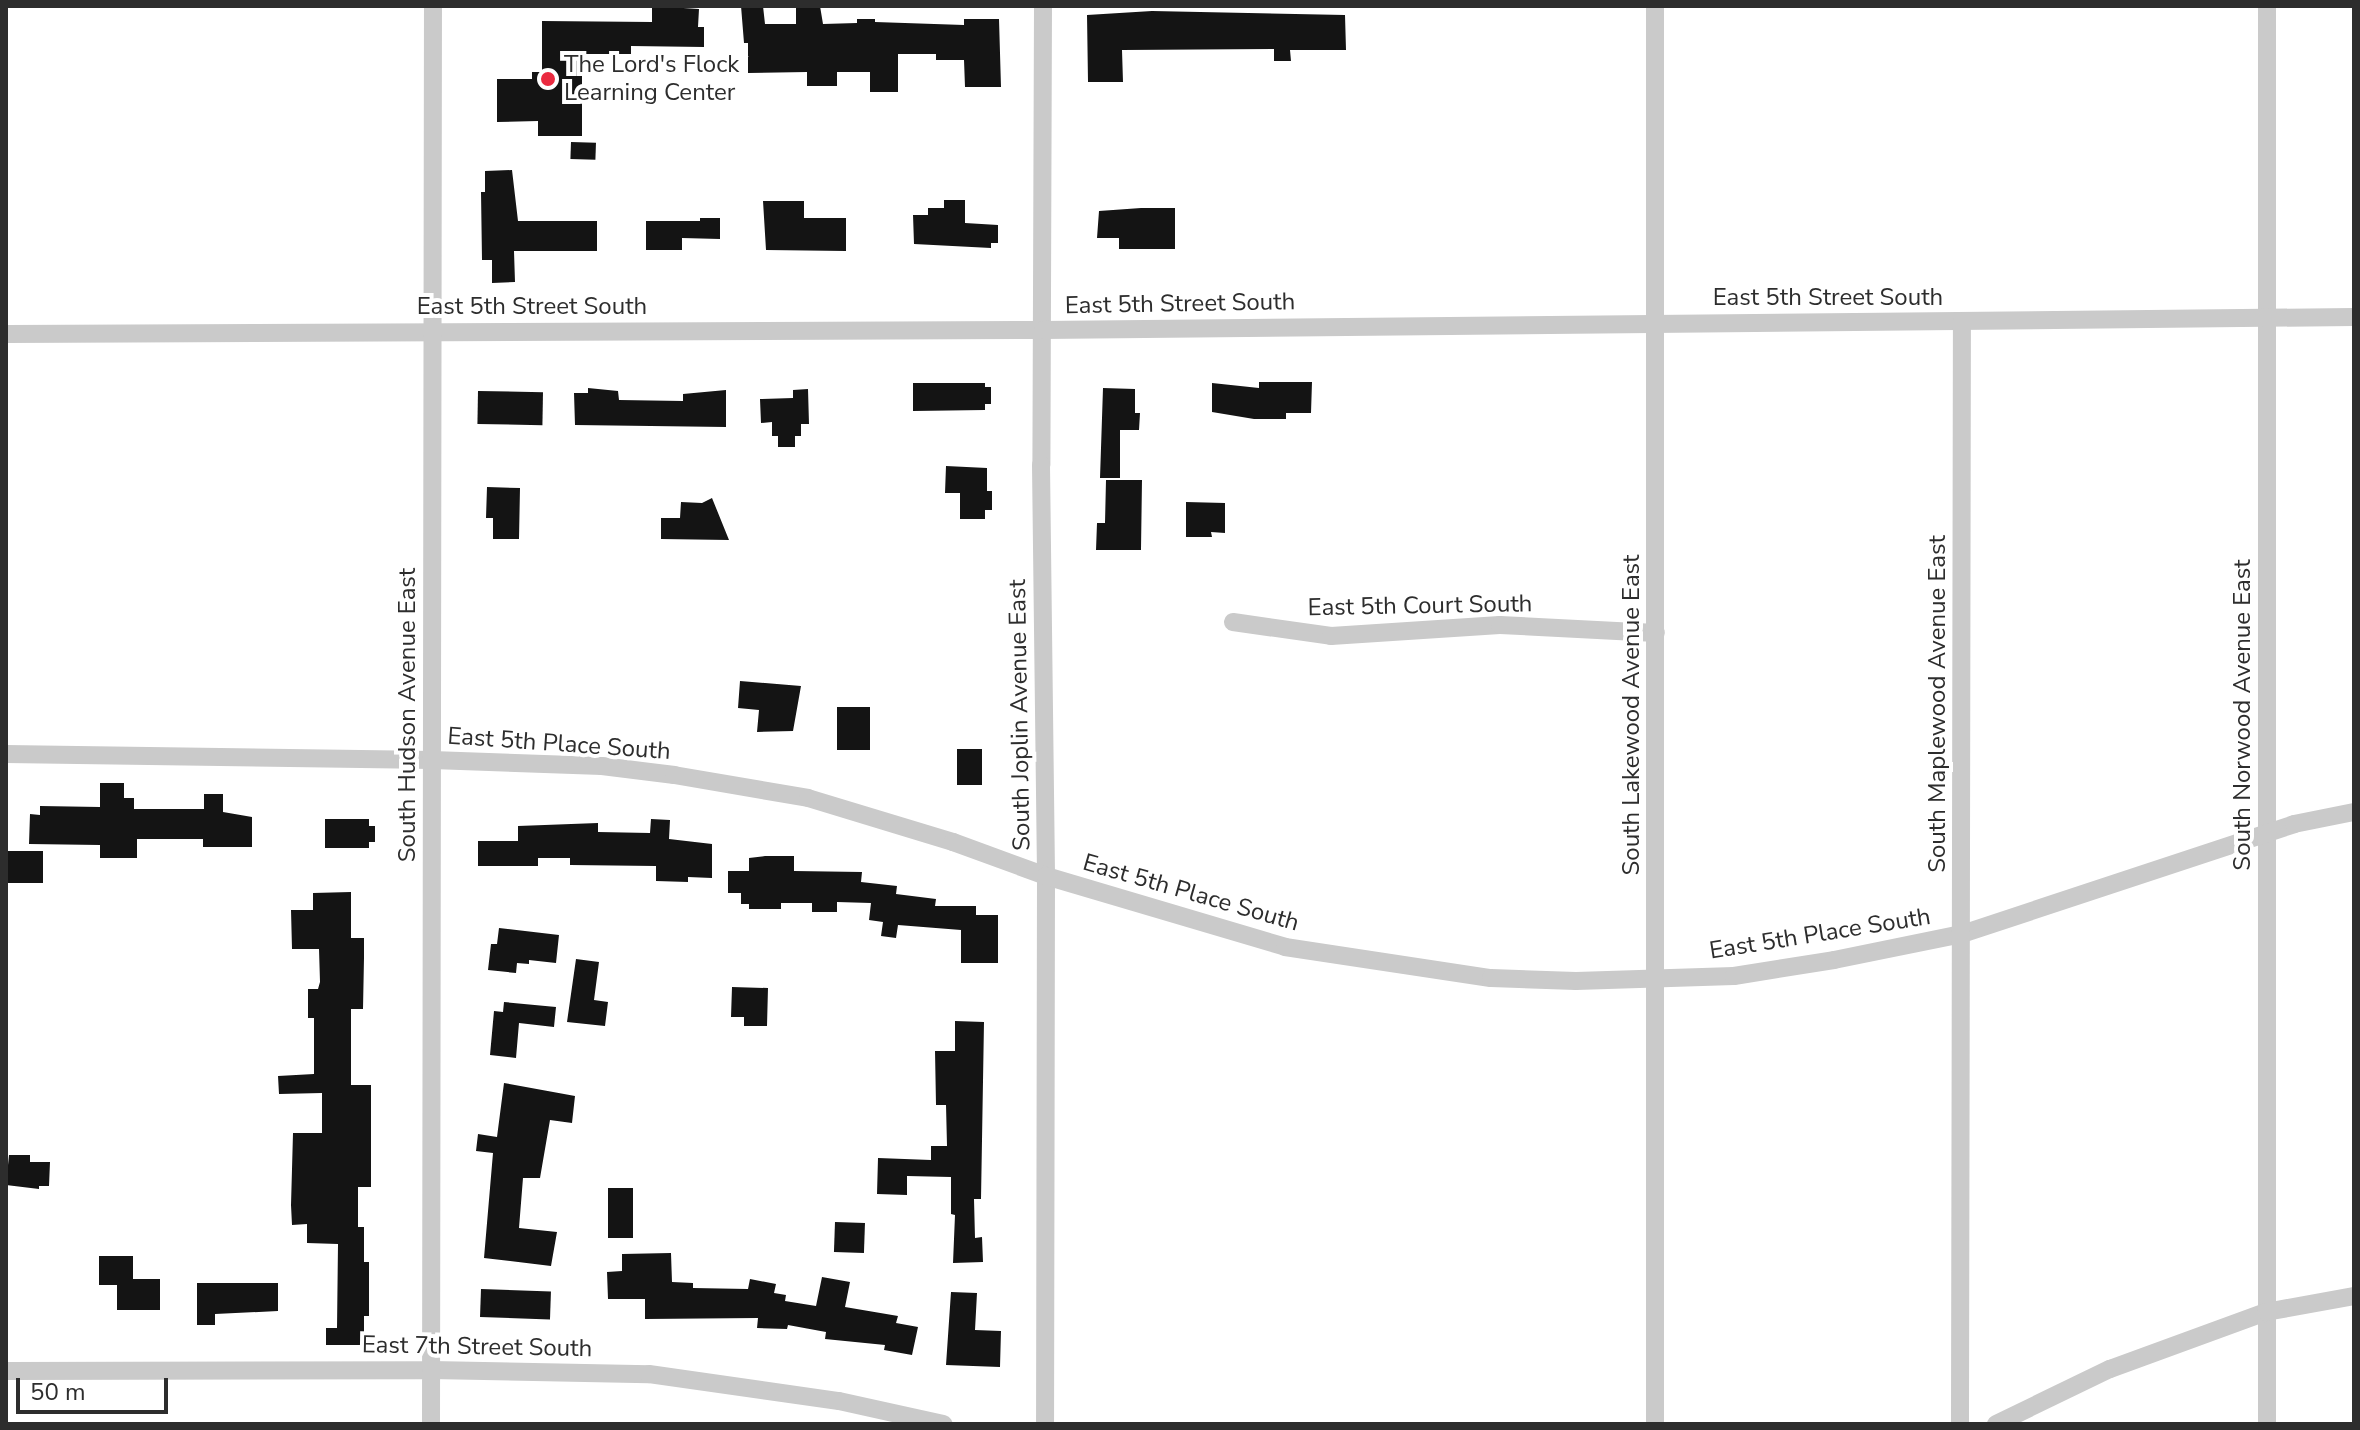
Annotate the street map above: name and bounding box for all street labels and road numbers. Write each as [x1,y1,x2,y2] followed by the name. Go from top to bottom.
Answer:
[1713,284,1943,312] street label: East 5th Street South
[1065,288,1295,320] street label: East 5th Street South
[417,293,647,321] street label: East 5th Street South
[1924,535,1952,873] street label: South Maplewood Avenue East
[1618,555,1646,875] street label: South Lakewood Avenue East
[2229,559,2257,871] street label: South Norwood Avenue East
[394,568,422,862] street label: South Hudson Avenue East
[1003,579,1037,851] street label: South Joplin Avenue East
[1307,590,1533,622] street label: East 5th Court South
[446,722,672,766] street label: East 5th Place South
[1080,848,1302,938] street label: East 5th Place South
[1707,902,1933,966] street label: East 5th Place South
[362,1331,592,1363] street label: East 7th Street South

